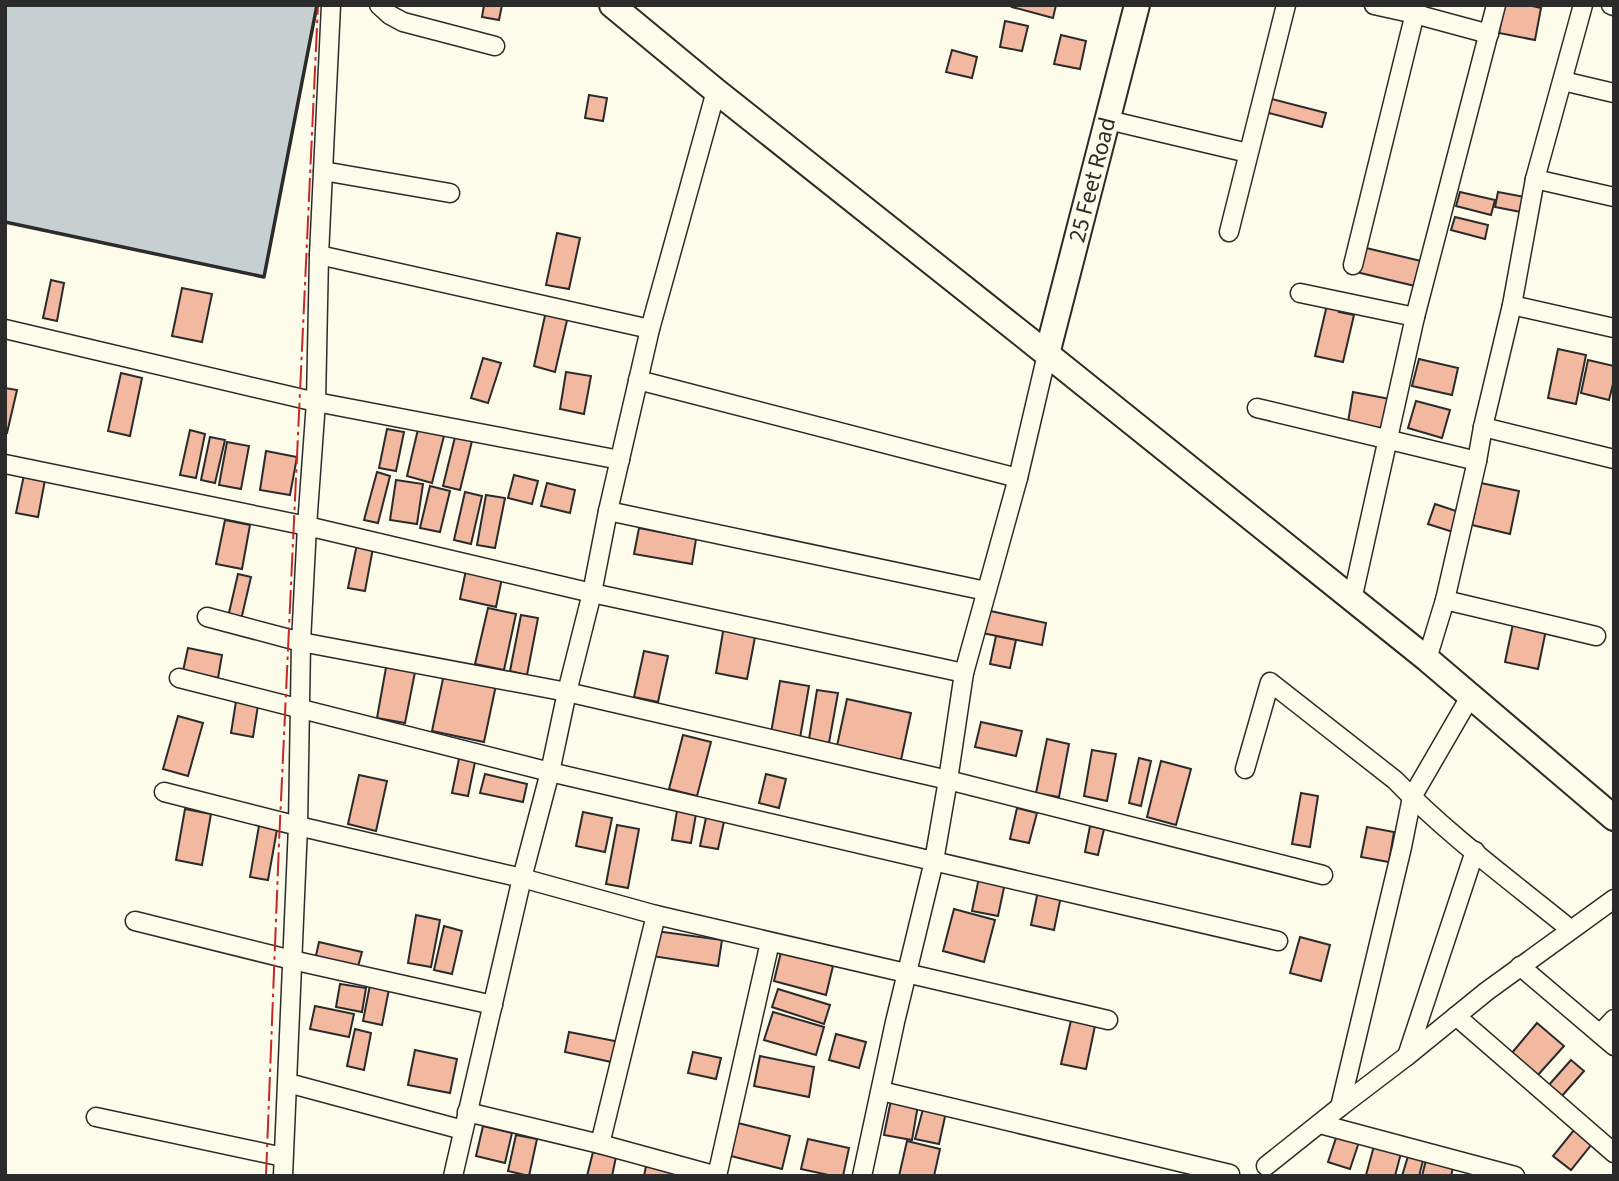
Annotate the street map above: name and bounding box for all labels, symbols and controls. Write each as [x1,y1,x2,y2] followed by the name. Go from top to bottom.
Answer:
[1059,113,1125,246] street label: 25 Feet Road

